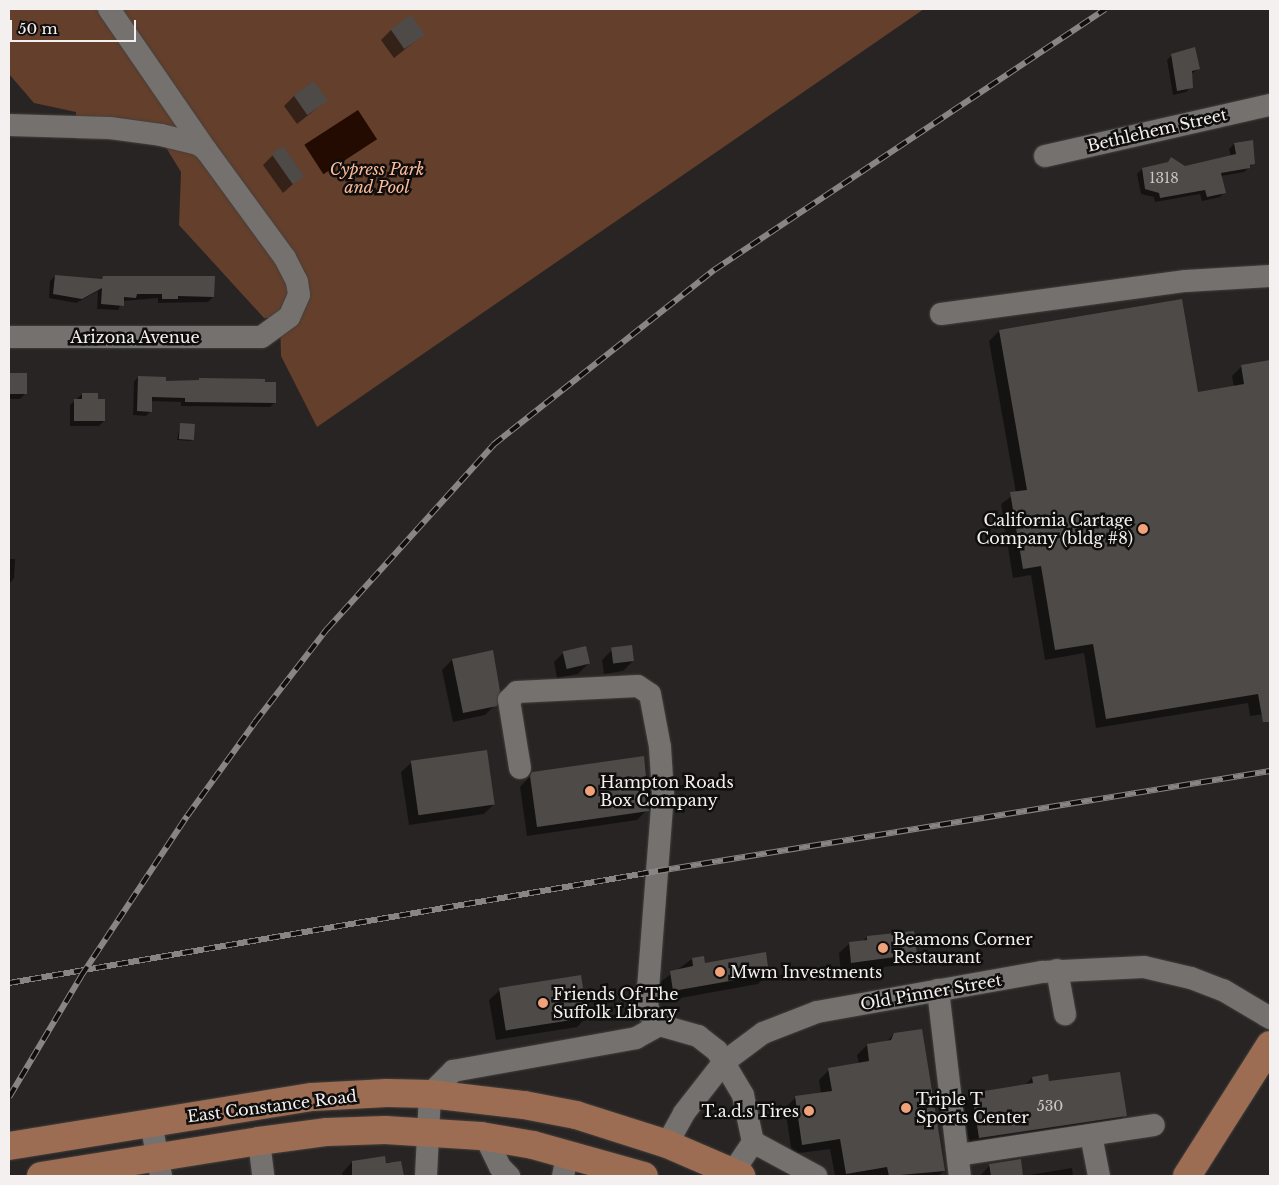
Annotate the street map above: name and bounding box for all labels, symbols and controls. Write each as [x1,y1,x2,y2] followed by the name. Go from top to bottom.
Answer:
[12,10,139,42] scale bar
[18,19,58,38] text: 50 m
[1085,105,1229,155] street label: Bethlehem Street
[330,159,424,197] park label: Cypress Park and Pool
[1149,170,1179,186] house number: 1318
[70,327,200,347] street label: Arizona Avenue
[976,510,1133,548] place label: California Cartage Company (bldg #8)
[1137,523,1149,535] marker: California Cartage Company (bldg #8)
[600,772,734,810] place label: Hampton Roads Box Company
[584,785,596,797] marker: Hampton Roads Box Company
[893,929,1033,967] place label: Beamons Corner Restaurant
[877,942,889,954] marker: Beamons Corner Restaurant
[730,962,882,982] place label: Mwm Investments
[714,966,726,978] marker: Mwm Investments
[859,970,1003,1014] street label: Old Pinner Street
[553,984,679,1022] place label: Friends Of The Suffolk Library
[537,997,549,1009] marker: Friends Of The Suffolk Library
[186,1086,358,1126] street label: East Constance Road
[916,1089,1029,1127] place label: Triple T Sports Center
[1037,1098,1063,1114] house number: 530
[701,1101,799,1121] place label: T.a.d.s Tires
[900,1102,912,1114] marker: Triple T Sports Center
[803,1105,815,1117] marker: T.a.d.s Tires

